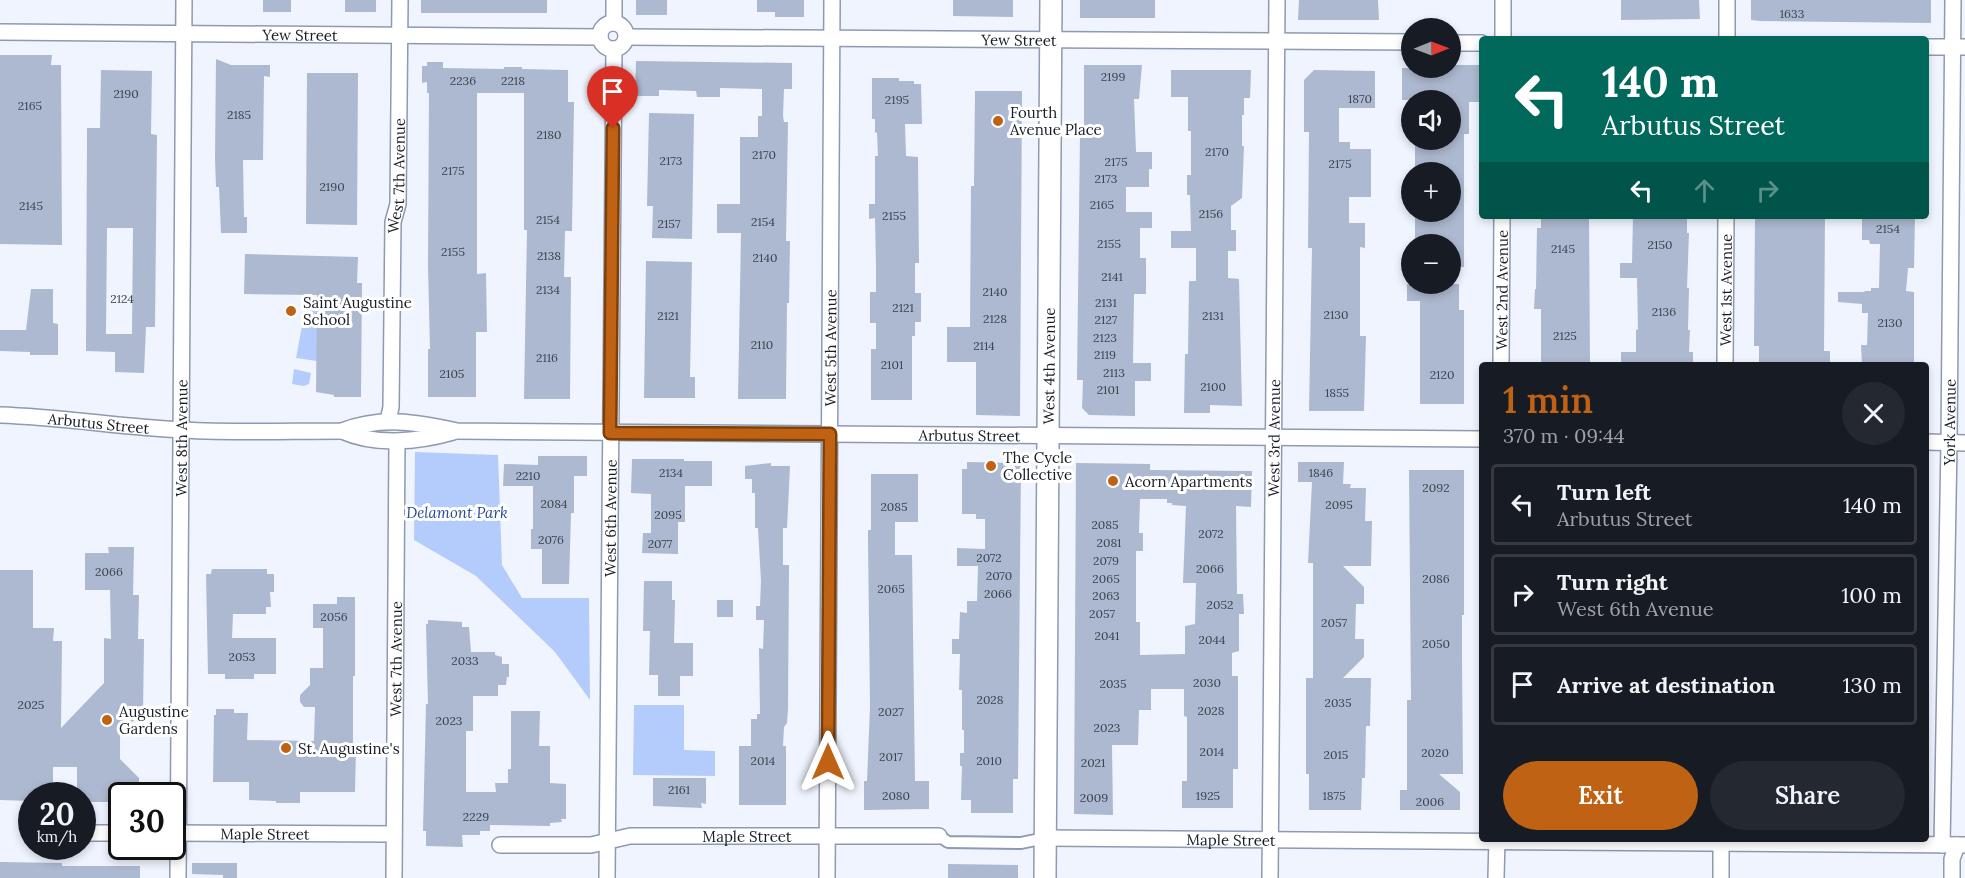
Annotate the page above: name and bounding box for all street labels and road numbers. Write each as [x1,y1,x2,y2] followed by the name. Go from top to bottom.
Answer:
[261,25,338,44] street label: Yew Street
[980,30,1057,49] street label: Yew Street
[383,118,408,233] street label: West 7th Avenue
[1492,230,1511,350] street label: West 2nd Avenue
[1716,234,1735,346] street label: West 1st Avenue
[820,289,840,407] street label: West 5th Avenue
[1039,307,1058,425] street label: West 4th Avenue
[171,379,191,497] street label: West 8th Avenue
[1264,379,1283,497] street label: West 3rd Avenue
[1939,379,1959,467] street label: York Avenue
[46,408,150,437] street label: Arbutus Street
[917,425,1021,445] street label: Arbutus Street
[600,459,620,577] street label: West 6th Avenue
[386,601,405,717] street label: West 7th Avenue
[220,824,310,843] street label: Maple Street
[702,827,792,846] street label: Maple Street
[1186,830,1276,849] street label: Maple Street

